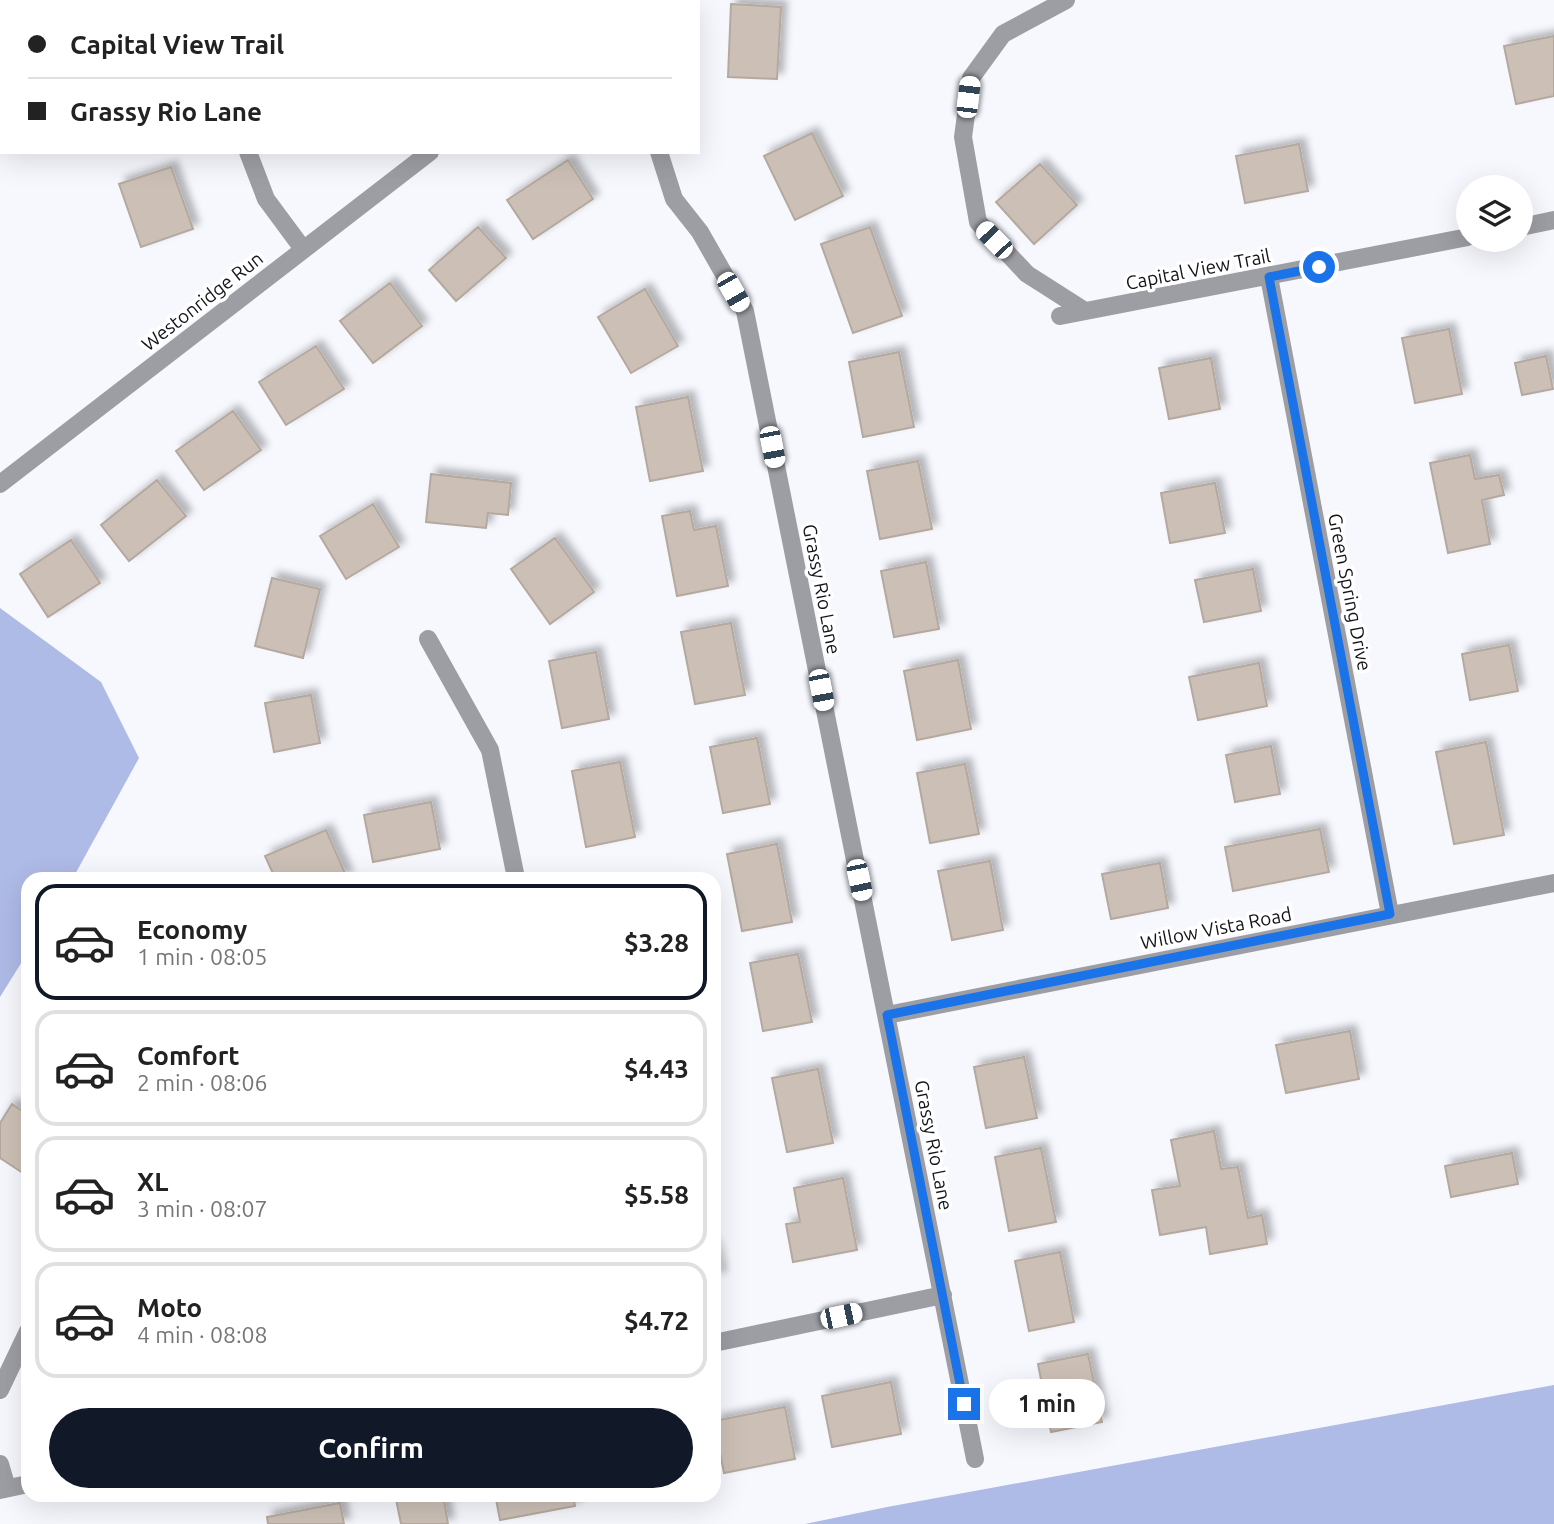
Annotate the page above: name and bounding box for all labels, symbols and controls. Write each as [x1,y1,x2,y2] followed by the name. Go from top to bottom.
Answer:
[70,30,284,59] text: Capital View Trail
[956,75,981,119] car
[70,97,262,126] text: Grassy Rio Lane
[1456,175,1533,252] map controls
[1456,175,1533,252] button: layers
[972,218,1017,262] car
[1124,244,1272,294] street label: Capital View Trail
[137,247,267,355] street label: Westonridge Run
[1303,251,1335,283] route start
[714,269,753,315] car
[758,424,787,470] car
[1324,511,1376,673] street label: Green Spring Drive
[799,522,845,656] street label: Grassy Rio Lane
[807,667,836,713] car
[845,857,874,903] car
[1139,903,1293,953] street label: Willow Vista Road
[53,911,116,974] icon: car
[137,915,247,944] text: Economy
[624,928,689,957] text: $3.28
[137,944,268,969] text: 1 min · 08:05
[53,1037,116,1100] icon: car
[137,1041,240,1070] text: Comfort
[624,1054,689,1083] text: $4.43
[137,1070,268,1095] text: 2 min · 08:06
[911,1078,957,1212] street label: Grassy Rio Lane
[53,1163,116,1226] icon: car
[137,1167,168,1196] text: XL
[624,1180,689,1209] text: $5.58
[137,1196,268,1221] text: 3 min · 08:07
[53,1289,116,1352] icon: car
[137,1293,202,1322] text: Moto
[819,1301,864,1331] car
[624,1306,689,1335] text: $4.72
[137,1322,268,1347] text: 4 min · 08:08
[988,1380,1104,1428] callout: 1 min
[948,1388,980,1420] route end
[1018,1391,1076,1416] text: 1 min
[49,1408,693,1488] button: Confirm

